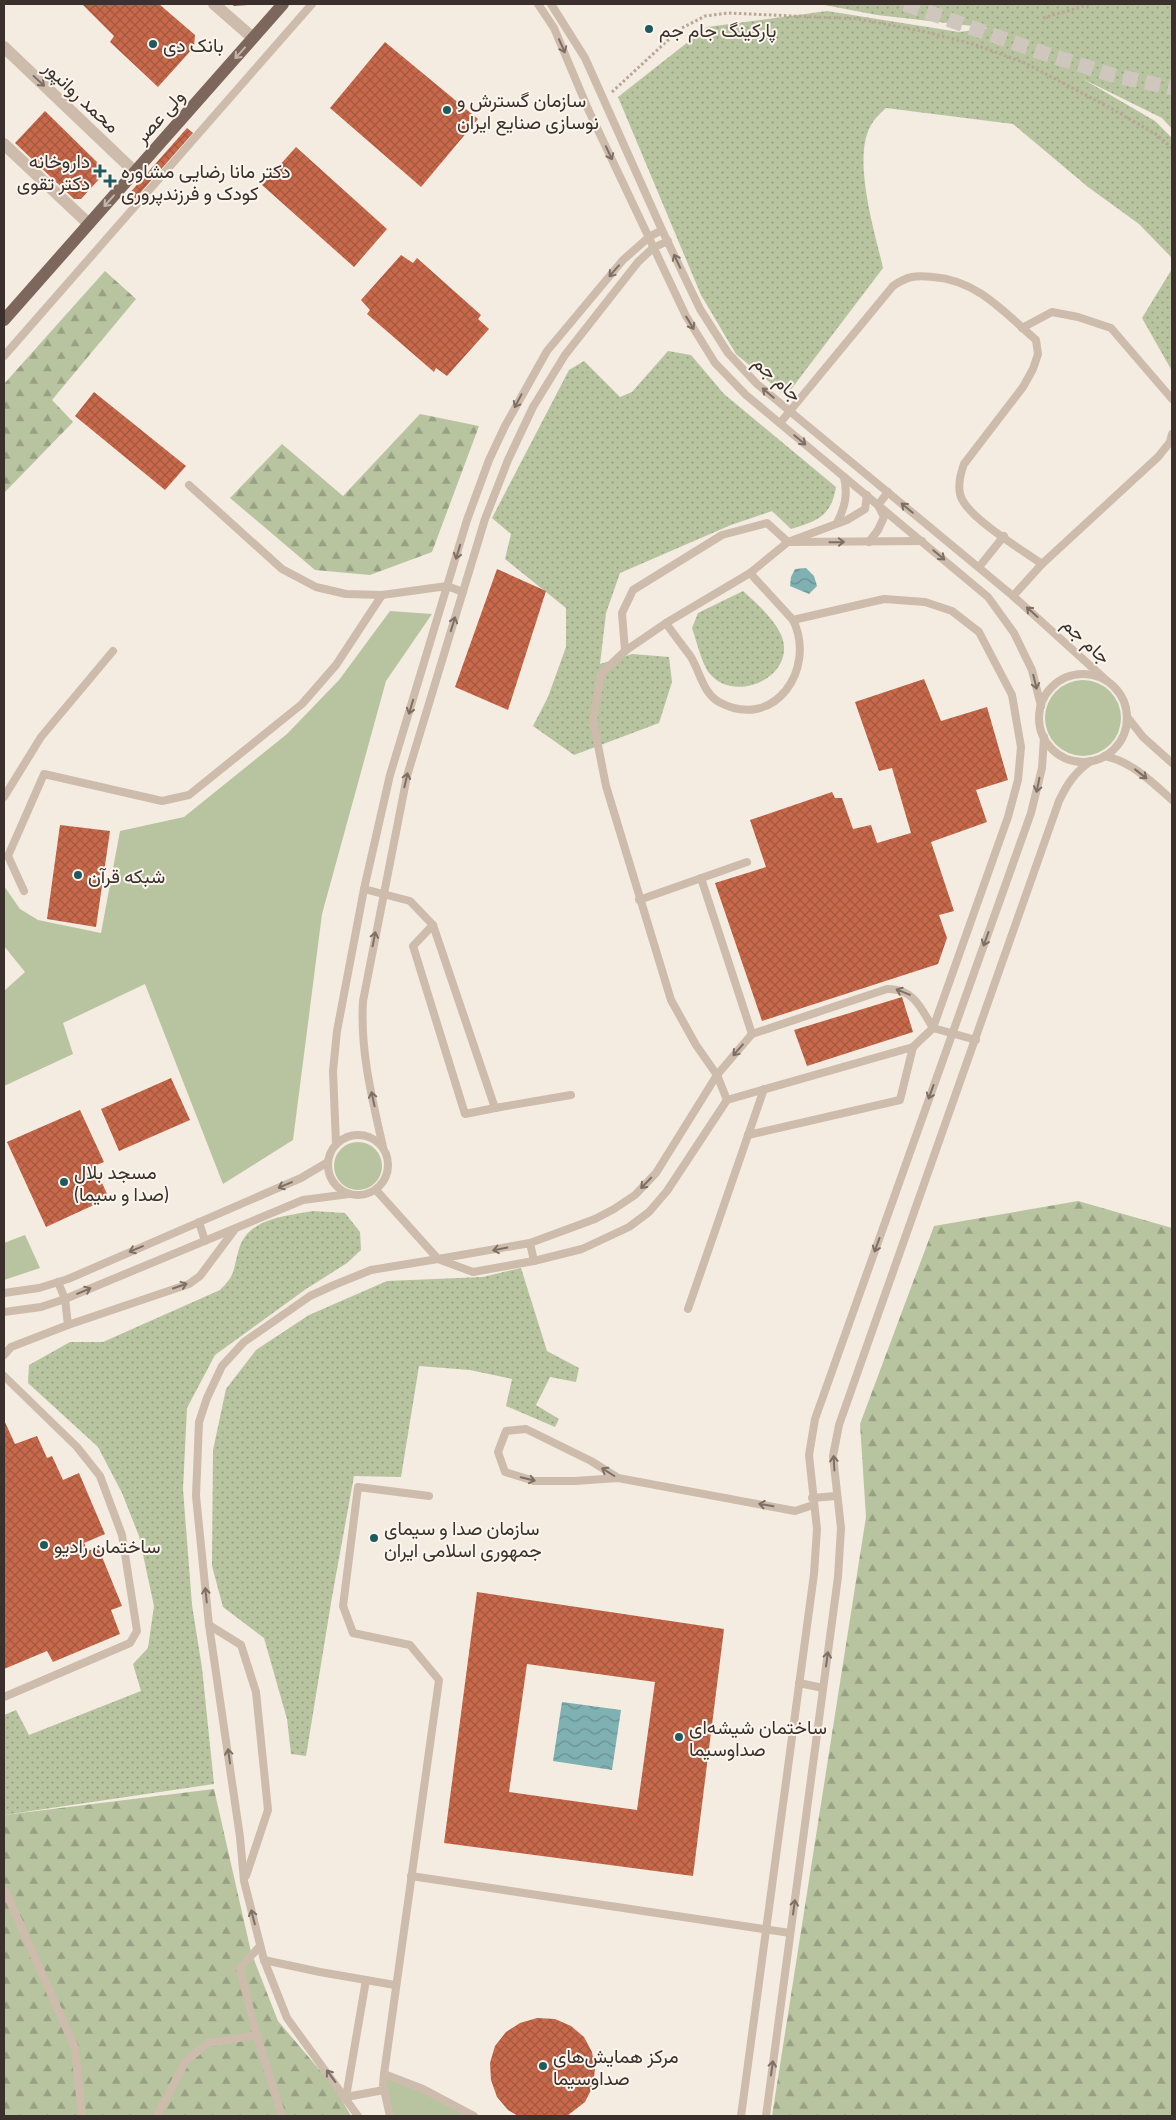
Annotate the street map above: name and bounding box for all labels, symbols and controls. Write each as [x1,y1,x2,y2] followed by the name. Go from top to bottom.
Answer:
[659,15,776,44] place label: پارکینگ جام جم
[643,23,655,35] marker: پارکینگ جام جم
[163,30,224,59] place label: بانک دی
[147,38,159,50] marker: بانک دی
[558,38,568,53] one-way arrow
[234,47,246,60] one-way arrow
[36,52,127,139] street label: محمد روانپور
[33,75,45,87] one-way arrow
[126,83,191,150] street label: ولی عصر
[457,85,599,136] place label: سازمان گسترش و نوسازی صنایع ایران
[441,104,453,116] marker: سازمان گسترش و نوسازی صنایع ایران
[605,145,614,160] one-way arrow
[17,146,90,197] place label: داروخانه دکتر تقوی
[121,156,291,207] place label: دکتر مانا رضایی مشاوره کودک و فرزندپروری
[94,165,106,177] marker: داروخانه دکتر تقوی
[103,174,117,188] marker: دکتر مانا رضایی مشاوره کودک و فرزندپروری
[103,195,115,208] one-way arrow
[672,254,681,269] one-way arrow
[608,264,619,277] one-way arrow
[684,316,695,330] one-way arrow
[747,348,809,408] street label: جام جم
[762,387,775,399] one-way arrow
[513,394,523,409] one-way arrow
[793,435,806,446] one-way arrow
[901,502,914,513] one-way arrow
[828,537,844,547] one-way arrow
[452,543,462,559] one-way arrow
[932,549,945,560] one-way arrow
[1025,606,1038,618] one-way arrow
[1056,610,1118,670] street label: جام جم
[449,616,459,632] one-way arrow
[1031,674,1040,690] one-way arrow
[405,699,415,715] one-way arrow
[1134,768,1147,779] one-way arrow
[402,772,411,788] one-way arrow
[1033,777,1043,793] one-way arrow
[88,861,165,890] place label: شبکه قرآن
[72,869,84,881] marker: شبکه قرآن
[370,931,380,947] one-way arrow
[981,931,990,946] one-way arrow
[895,987,910,996] one-way arrow
[733,1044,744,1057] one-way arrow
[926,1084,935,1099] one-way arrow
[367,1092,377,1108] one-way arrow
[74,1157,169,1208] place label: مسجد بلال (صدا و سیما)
[58,1176,70,1188] marker: مسجد بلال (صدا و سیما)
[640,1177,652,1190] one-way arrow
[278,1180,293,1190] one-way arrow
[872,1237,881,1252] one-way arrow
[129,1245,144,1255] one-way arrow
[492,1245,508,1254] one-way arrow
[172,1281,188,1291] one-way arrow
[76,1286,91,1295] one-way arrow
[830,1455,839,1471] one-way arrow
[601,1466,615,1476] one-way arrow
[520,1474,536,1484] one-way arrow
[758,1500,774,1510] one-way arrow
[384,1513,542,1564] place label: سازمان صدا و سیمای جمهوری اسلامی ایران
[54,1531,161,1560] place label: ساختمان رادیو
[368,1532,380,1544] marker: سازمان صدا و سیمای جمهوری اسلامی ایران
[38,1539,50,1551] marker: ساختمان رادیو
[202,1587,211,1603] one-way arrow
[822,1651,832,1667] one-way arrow
[689,1712,827,1763] place label: ساختمان شیشه‌ای صداوسیما
[673,1731,685,1743] marker: ساختمان شیشه‌ای صداوسیما
[223,1748,233,1764] one-way arrow
[789,1899,799,1915] one-way arrow
[248,1909,257,1925] one-way arrow
[553,2041,679,2092] place label: مرکز همایش‌های صداوسیما
[537,2060,549,2072] marker: مرکز همایش‌های صداوسیما
[767,2060,777,2076] one-way arrow
[326,2069,336,2083] one-way arrow

